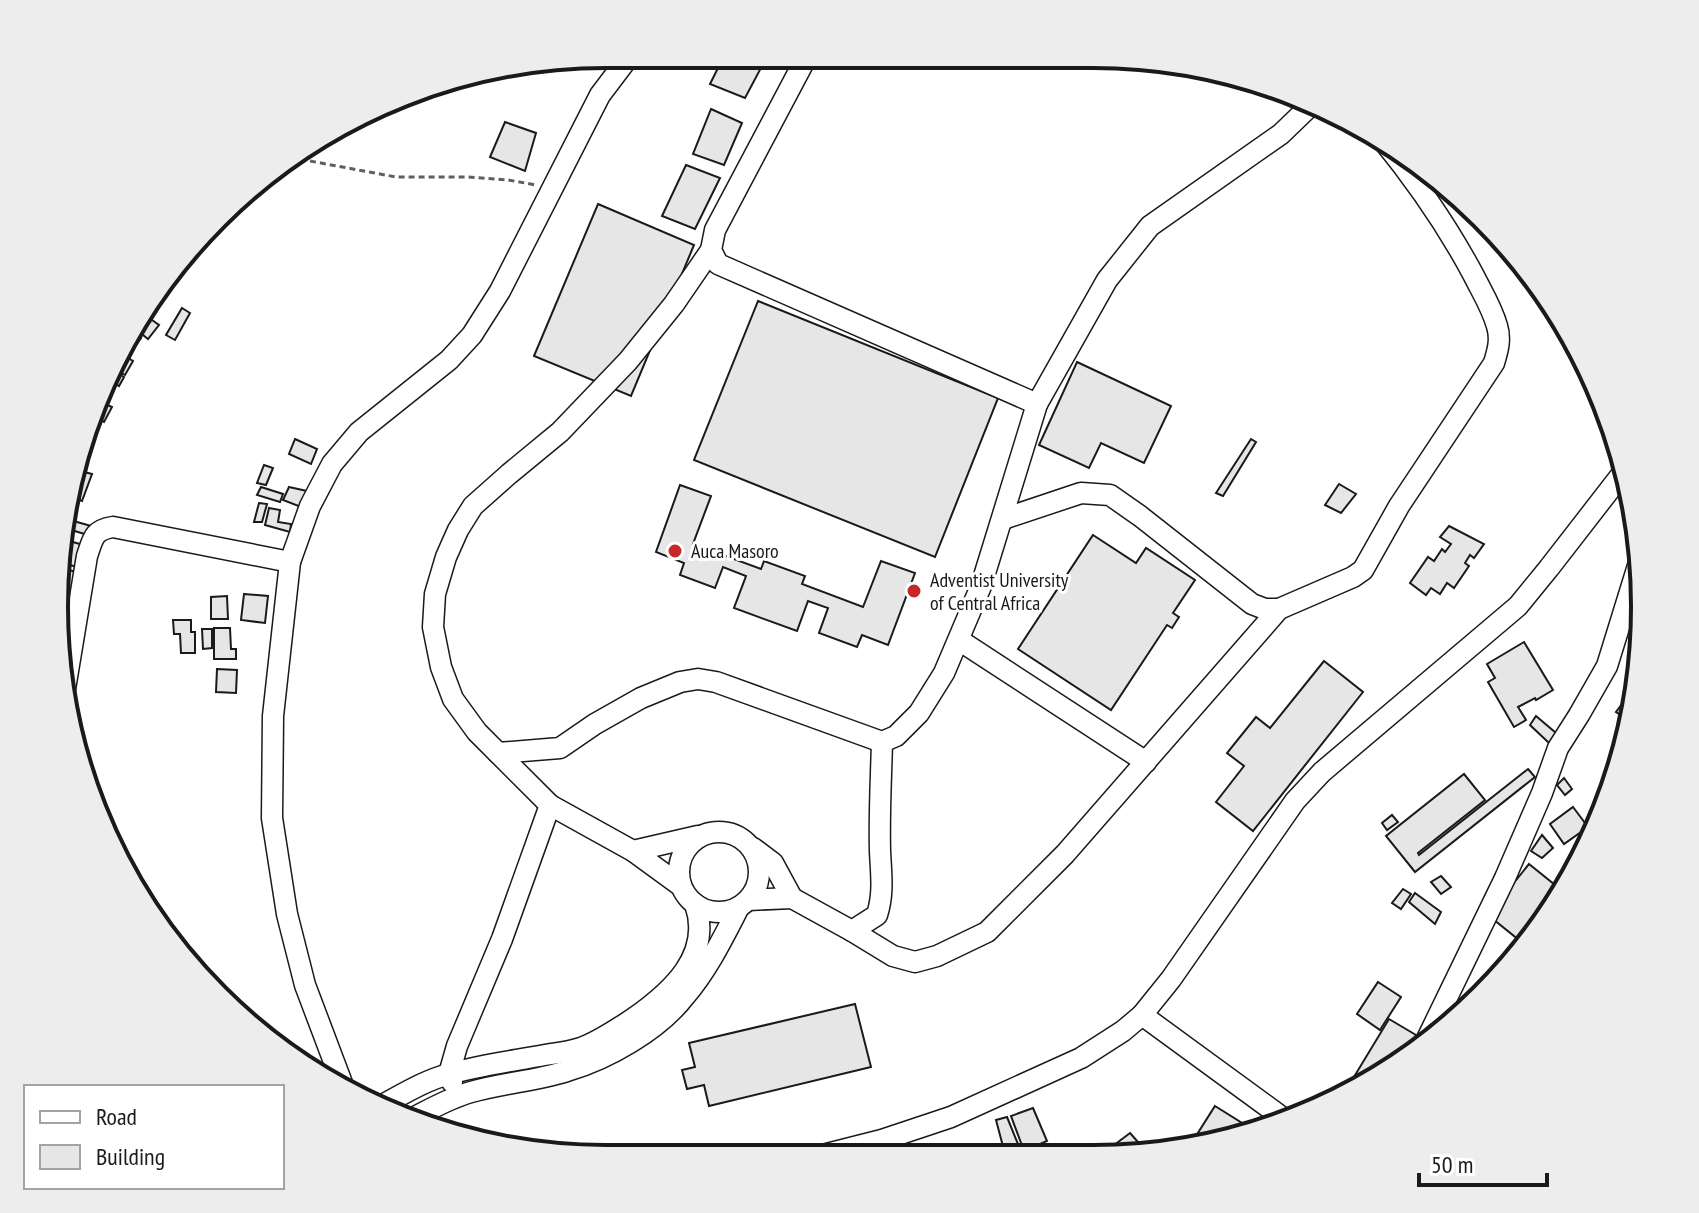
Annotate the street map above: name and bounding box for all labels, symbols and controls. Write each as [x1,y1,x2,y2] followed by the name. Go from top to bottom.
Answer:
[691,538,779,564] place label: Auca Masoro
[666,542,684,560] marker: Auca Masoro
[930,567,1069,616] place label: Adventist University of Central Africa
[905,582,923,600] marker: Adventist University of Central Africa
[24,1085,284,1189] legend
[96,1101,137,1132] text: Road
[1419,1137,1547,1187] scale bar
[96,1141,165,1172] text: Building
[1431,1149,1473,1180] text: 50 m

